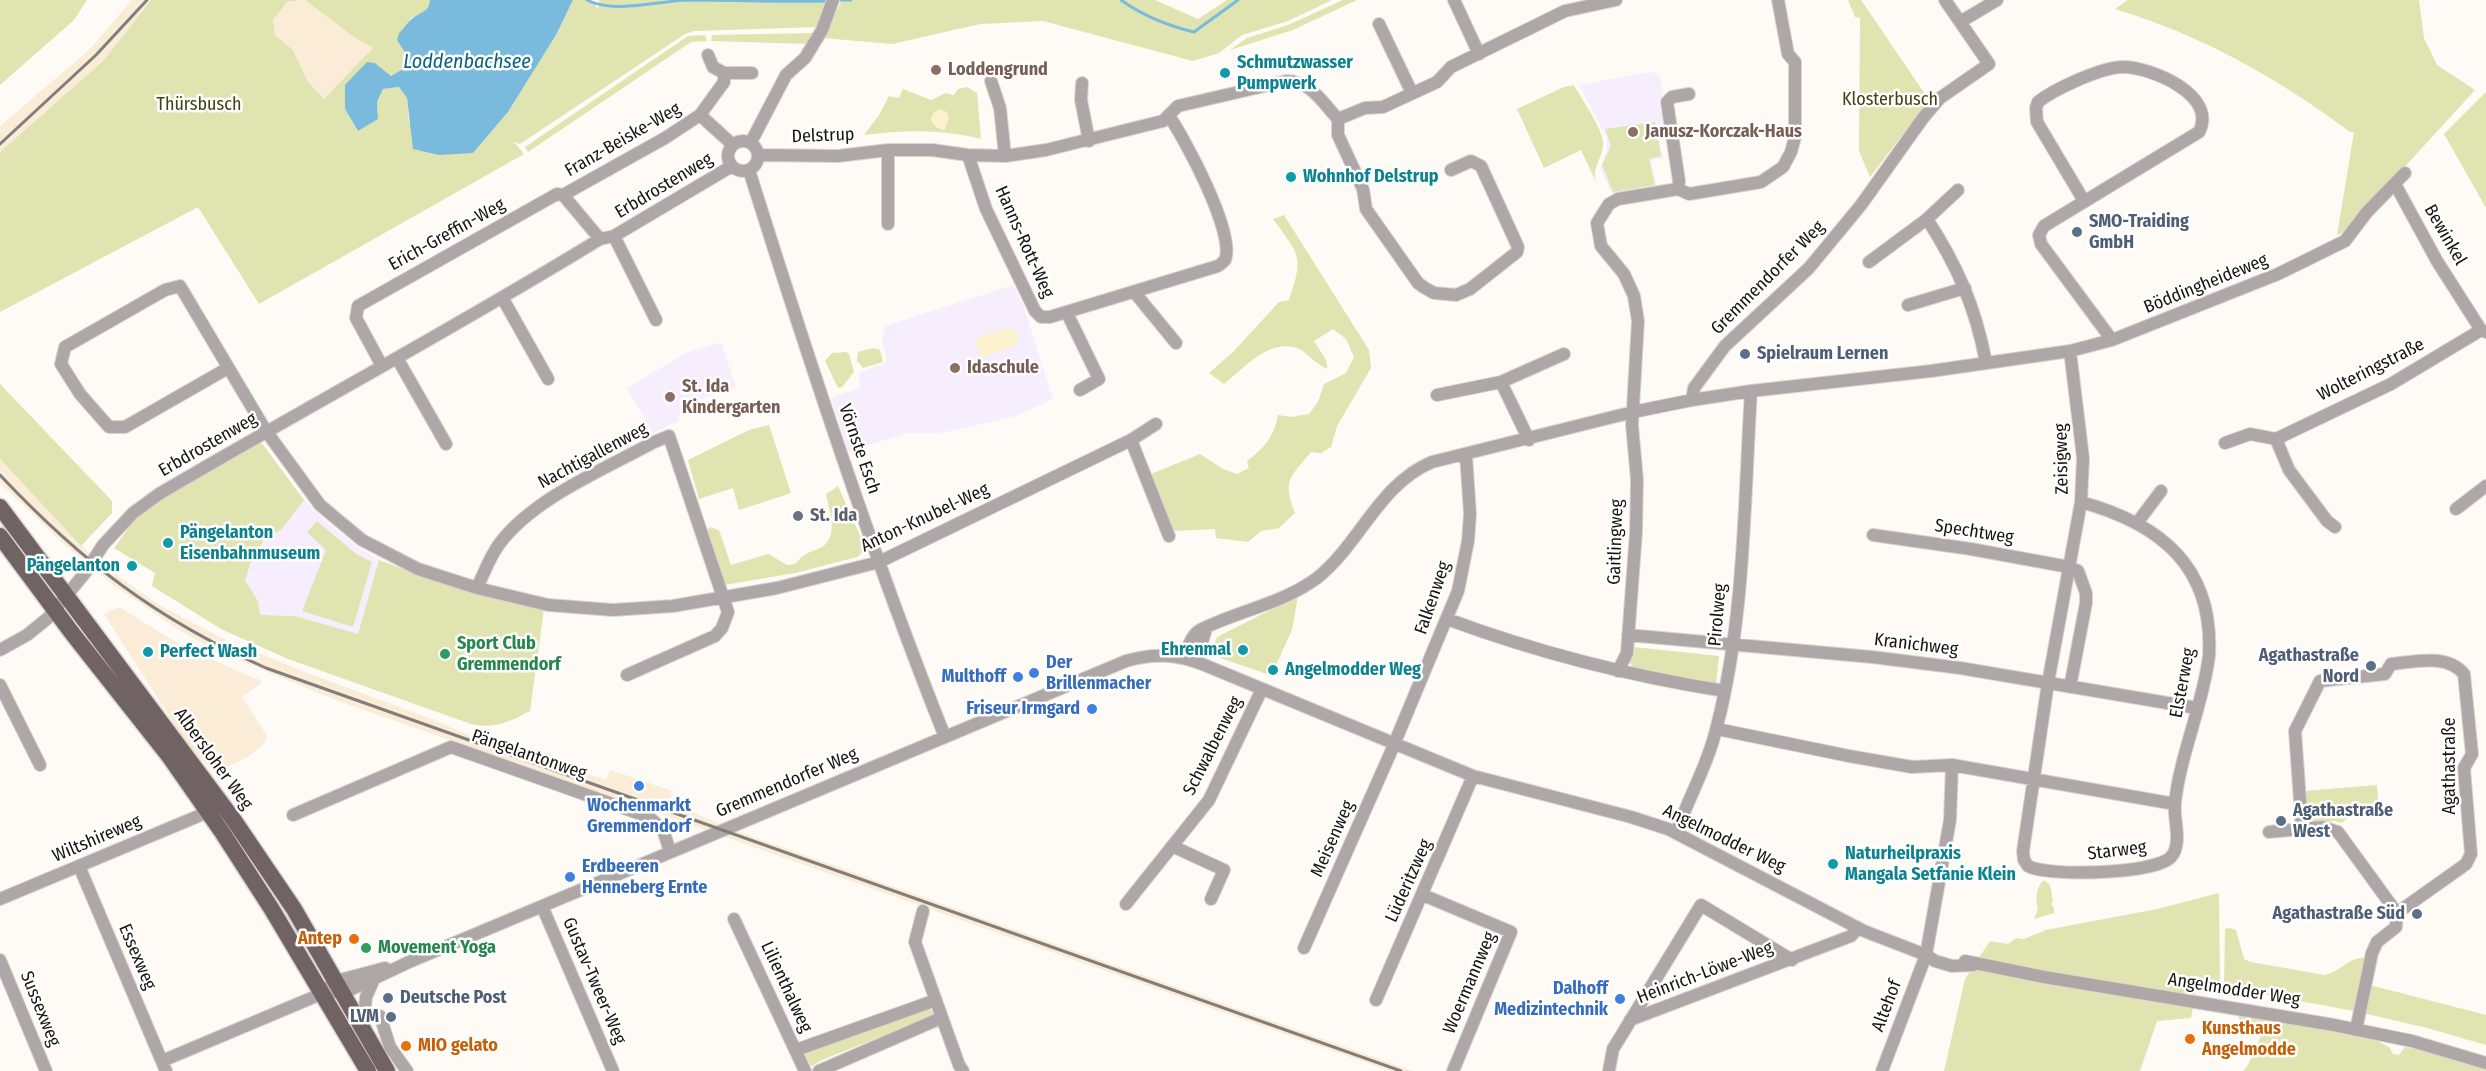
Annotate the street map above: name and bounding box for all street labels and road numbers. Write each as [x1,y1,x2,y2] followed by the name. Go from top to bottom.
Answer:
[561,98,685,182] street label: Franz-Beiske-Weg
[791,124,855,148] street label: Delstrup
[611,148,717,224] street label: Erbdrostenweg
[990,183,1058,301] street label: Hanns-Rott-Weg
[385,194,509,276] street label: Erich-Greffin-Weg
[2419,201,2471,269] street label: Bewinkel
[1707,217,1829,339] street label: Gremmendorfer Weg
[2141,249,2271,319] street label: Böddingheideweg
[2314,334,2428,406] street label: Wolteringstraße
[834,401,884,497] street label: Vörnste Esch
[155,408,261,482] street label: Erbdrostenweg
[534,418,652,494] street label: Nachtigallenweg
[2051,423,2073,495] street label: Zeisigweg
[857,479,993,557] street label: Anton-Knubel-Weg
[1604,499,1628,585] street label: Gaitlingweg
[1933,515,2015,549] street label: Spechtweg
[1410,559,1456,637] street label: Falkenweg
[1704,583,1732,647] street label: Pirolweg
[1873,629,1959,661] street label: Kranichweg
[2166,646,2200,720] street label: Elsterweg
[1179,693,1247,799] street label: Schwalbenweg
[169,704,257,814] street label: Albersloher Weg
[2439,717,2461,815] street label: Agathastraße
[469,725,589,785] street label: Pängelantonweg
[713,743,861,823] street label: Gremmendorfer Weg
[1307,797,1359,881] street label: Meisenweg
[1659,800,1789,878] street label: Angelmodder Weg
[49,811,145,867] street label: Wiltshireweg
[1381,836,1437,926] street label: Lüderitzweg
[2086,837,2148,865] street label: Starweg
[558,914,630,1048] street label: Gustav-Tweer-Weg
[114,921,160,993] street label: Essexweg
[1439,929,1501,1037] street label: Woermannweg
[1634,937,1776,1009] street label: Heinrich-Löwe-Weg
[755,938,817,1036] street label: Lilienthalweg
[15,968,65,1050] street label: Sussexweg
[2166,969,2302,1011] street label: Angelmodder Weg
[1867,977,1907,1035] street label: Altehof

